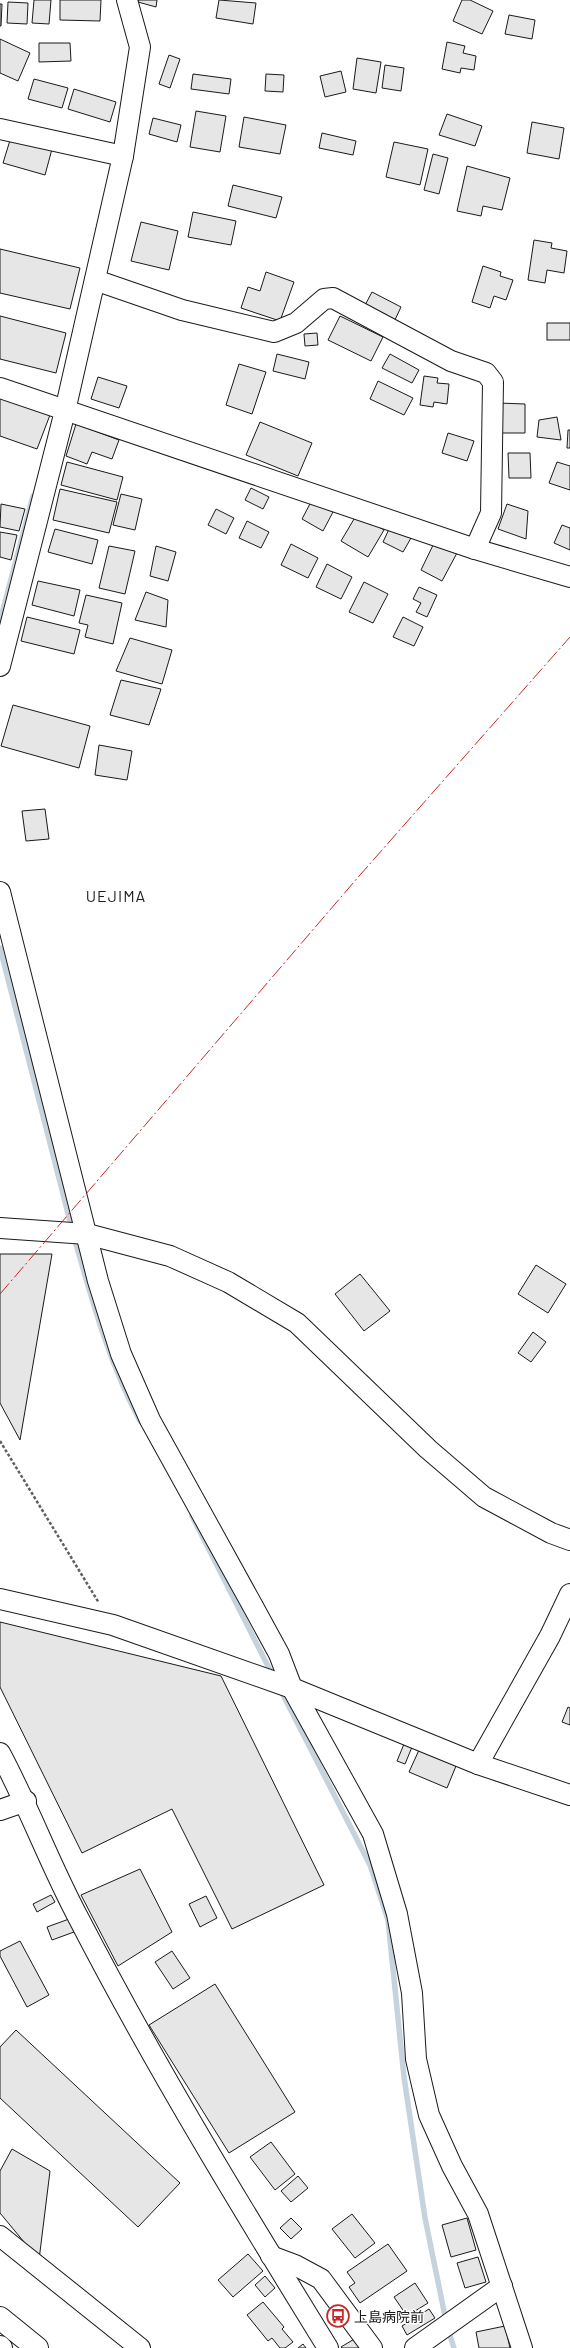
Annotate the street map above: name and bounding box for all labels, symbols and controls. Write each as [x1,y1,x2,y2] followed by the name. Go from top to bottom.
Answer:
[86,886,146,905] district label: UEJIMA
[325,2303,351,2329] bus stop icon: 上島病院前
[354,2308,424,2325] place label: 上島病院前

